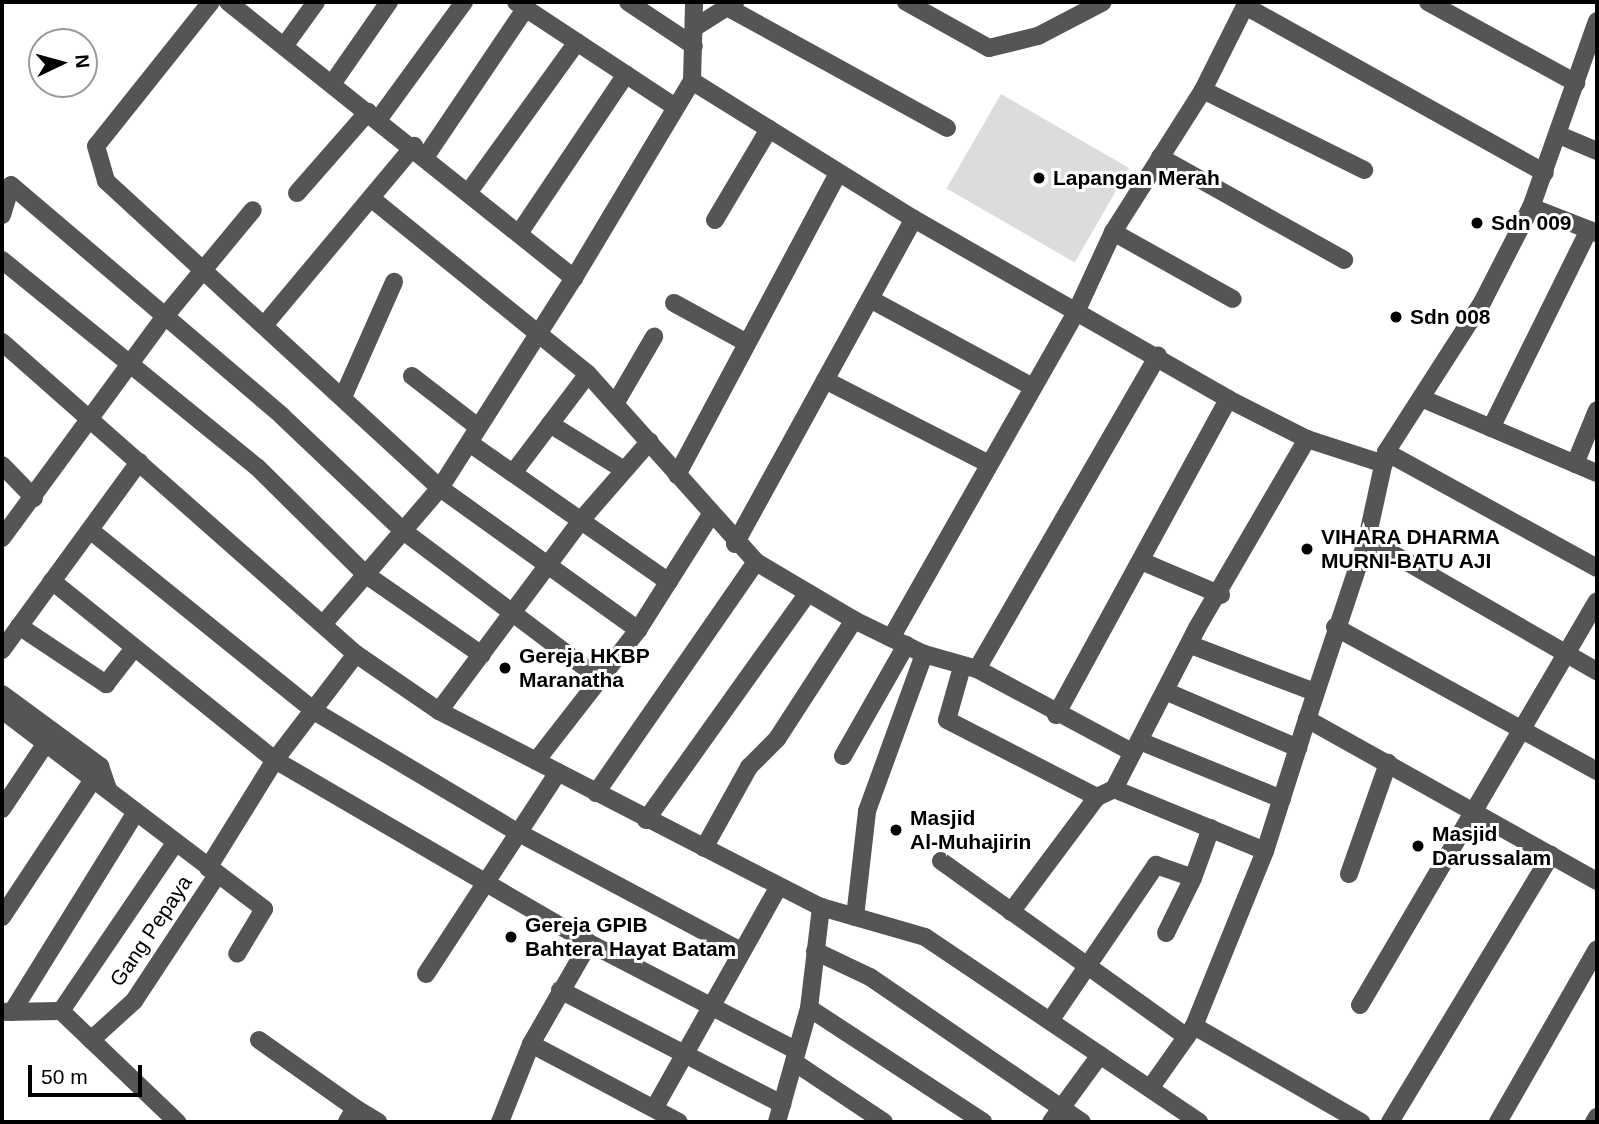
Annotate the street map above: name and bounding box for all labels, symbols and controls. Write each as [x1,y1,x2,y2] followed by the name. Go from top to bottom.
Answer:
[28,28,98,98] north arrow
[71,54,93,69] text: N
[1053,165,1220,191] place label: Lapangan Merah
[1031,170,1047,186] marker: Lapangan Merah
[1491,210,1572,236] place label: Sdn 009
[1469,215,1485,231] marker: Sdn 009
[1410,304,1491,330] place label: Sdn 008
[1388,309,1404,325] marker: Sdn 008
[1321,524,1501,574] place label: VIHARA DHARMA MURNI-BATU AJI
[1299,541,1315,557] marker: VIHARA DHARMA MURNI-BATU AJI
[519,643,650,693] place label: Gereja HKBP Maranatha
[497,660,513,676] marker: Gereja HKBP Maranatha
[910,805,1031,855] place label: Masjid Al-Muhajirin
[1432,821,1551,871] place label: Masjid Darussalam
[888,822,904,838] marker: Masjid Al-Muhajirin
[1410,838,1426,854] marker: Masjid Darussalam
[105,871,197,991] street label: Gang Pepaya
[525,912,736,962] place label: Gereja GPIB Bahtera Hayat Batam
[503,929,519,945] marker: Gereja GPIB Bahtera Hayat Batam
[32,1050,145,1094] scale bar
[41,1065,88,1088] text: 50 m

